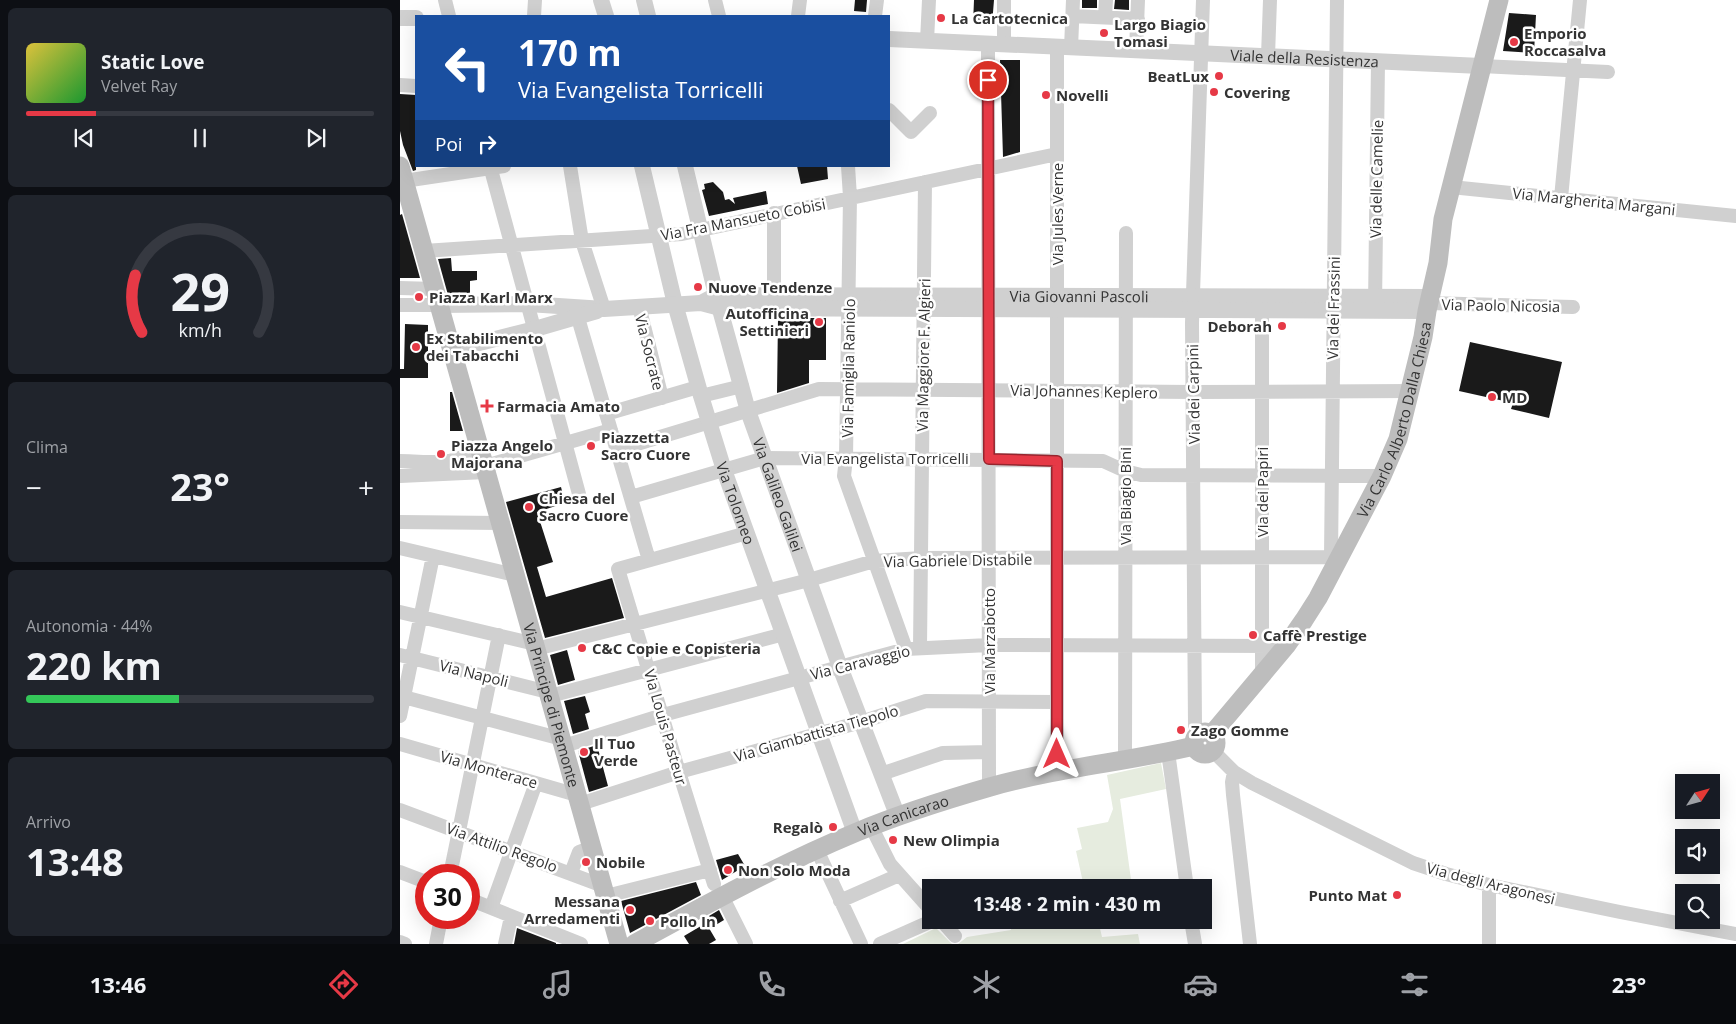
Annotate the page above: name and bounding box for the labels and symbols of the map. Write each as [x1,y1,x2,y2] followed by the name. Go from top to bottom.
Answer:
[951,8,1068,28] place label: La Cartotecnica
[935,12,947,24] marker: La Cartotecnica
[1114,14,1206,51] place label: Largo Biagio Tomasi
[1524,23,1606,60] place label: Emporio Roccasalva
[1098,27,1110,39] marker: Largo Biagio Tomasi
[1508,36,1520,48] marker: Emporio Roccasalva
[1230,45,1379,71] street label: Viale della Resistenza
[967,59,1009,101] pin
[1147,66,1209,86] place label: BeatLux
[1213,70,1225,82] marker: BeatLux
[1224,82,1290,102] place label: Covering
[1056,85,1109,105] place label: Novelli
[1208,86,1220,98] marker: Covering
[1040,89,1052,101] marker: Novelli
[1365,120,1387,238] street label: Via delle Camelie
[1047,163,1067,265] street label: Via Jules Verne
[1512,183,1676,219] street label: Via Margherita Margani
[659,193,827,245] street label: Via Fra Mansueto Cobisi
[1322,256,1344,360] street label: Via dei Frassini
[708,277,833,297] place label: Nuove Tendenze
[912,278,934,432] street label: Via Maggiore F. Algieri
[692,281,704,293] marker: Nuove Tendenze
[1009,286,1149,306] street label: Via Giovanni Pascoli
[429,287,553,307] place label: Piazza Karl Marx
[413,291,425,303] marker: Piazza Karl Marx
[1442,294,1560,316] street label: Via Paolo Nicosia
[837,298,859,438] street label: Via Famiglia Raniolo
[726,303,809,340] place label: Autofficina Settinieri
[631,312,669,392] street label: Via Socrate
[813,316,825,328] marker: Autofficina Settinieri
[1208,316,1272,336] place label: Deborah
[1276,320,1288,332] marker: Deborah
[1352,320,1435,521] street label: Via Carlo Alberto Dalla Chiesa
[426,328,543,365] place label: Ex Stabilimento dei Tabacchi
[410,341,422,353] marker: Ex Stabilimento dei Tabacchi
[1182,344,1204,444] street label: Via dei Carpini
[1010,380,1158,402] street label: Via Johannes Keplero
[1502,387,1527,407] place label: MD
[1486,391,1498,403] marker: MD
[497,396,620,416] place label: Farmacia Amato
[481,400,493,412] marker: Farmacia Amato
[601,427,691,464] place label: Piazzetta Sacro Cuore
[451,435,553,472] place label: Piazza Angelo Majorana
[748,435,808,555] street label: Via Galileo Galilei
[585,440,597,452] marker: Piazzetta Sacro Cuore
[1115,447,1135,545] street label: Via Biagio Bini
[1252,447,1272,537] street label: Via dei Papiri
[435,448,447,460] marker: Piazza Angelo Majorana
[801,448,969,468] street label: Via Evangelista Torricelli
[712,459,760,547] street label: Via Tolomeo
[539,488,629,525] place label: Chiesa del Sacro Cuore
[523,501,535,513] marker: Chiesa del Sacro Cuore
[884,549,1032,571] street label: Via Gabriele Distabile
[979,588,999,694] street label: Via Marzabotto
[519,621,584,789] street label: Via Principe di Piemonte
[1263,625,1367,645] place label: Caffè Prestige
[1247,629,1259,641] marker: Caffè Prestige
[592,638,761,658] place label: C&C Copie e Copisteria
[808,640,912,684] street label: Via Caravaggio
[576,642,588,654] marker: C&C Copie e Copisteria
[437,655,511,691] street label: Via Napoli
[640,667,692,787] street label: Via Louis Pasteur
[731,700,901,766] street label: Via Giambattista Tiepolo
[1191,720,1289,740] place label: Zago Gomme
[1175,724,1187,736] marker: Zago Gomme
[1030,727,1082,779] position arrow
[594,733,638,770] place label: Il Tuo Verde
[438,746,540,792] street label: Via Monterace
[578,746,590,758] marker: Il Tuo Verde
[1675,774,1720,819] north arrow
[855,790,951,841] street label: Via Canicarao
[773,817,823,837] place label: Regalò
[444,818,560,876] street label: Via Attilio Regolo
[827,821,839,833] marker: Regalò
[903,830,1000,850] place label: New Olimpia
[887,834,899,846] marker: New Olimpia
[596,852,645,872] place label: Nobile
[580,856,592,868] marker: Nobile
[1425,857,1557,909] street label: Via degli Aragonesi
[738,860,851,880] place label: Non Solo Moda
[415,864,480,929] speed limit sign: 30
[722,864,734,876] marker: Non Solo Moda
[1308,885,1387,905] place label: Punto Mat
[1391,889,1403,901] marker: Punto Mat
[524,891,620,928] place label: Messana Arredamenti
[624,904,636,916] marker: Messana Arredamenti
[660,911,716,931] place label: Pollo In
[644,915,656,927] marker: Pollo In

